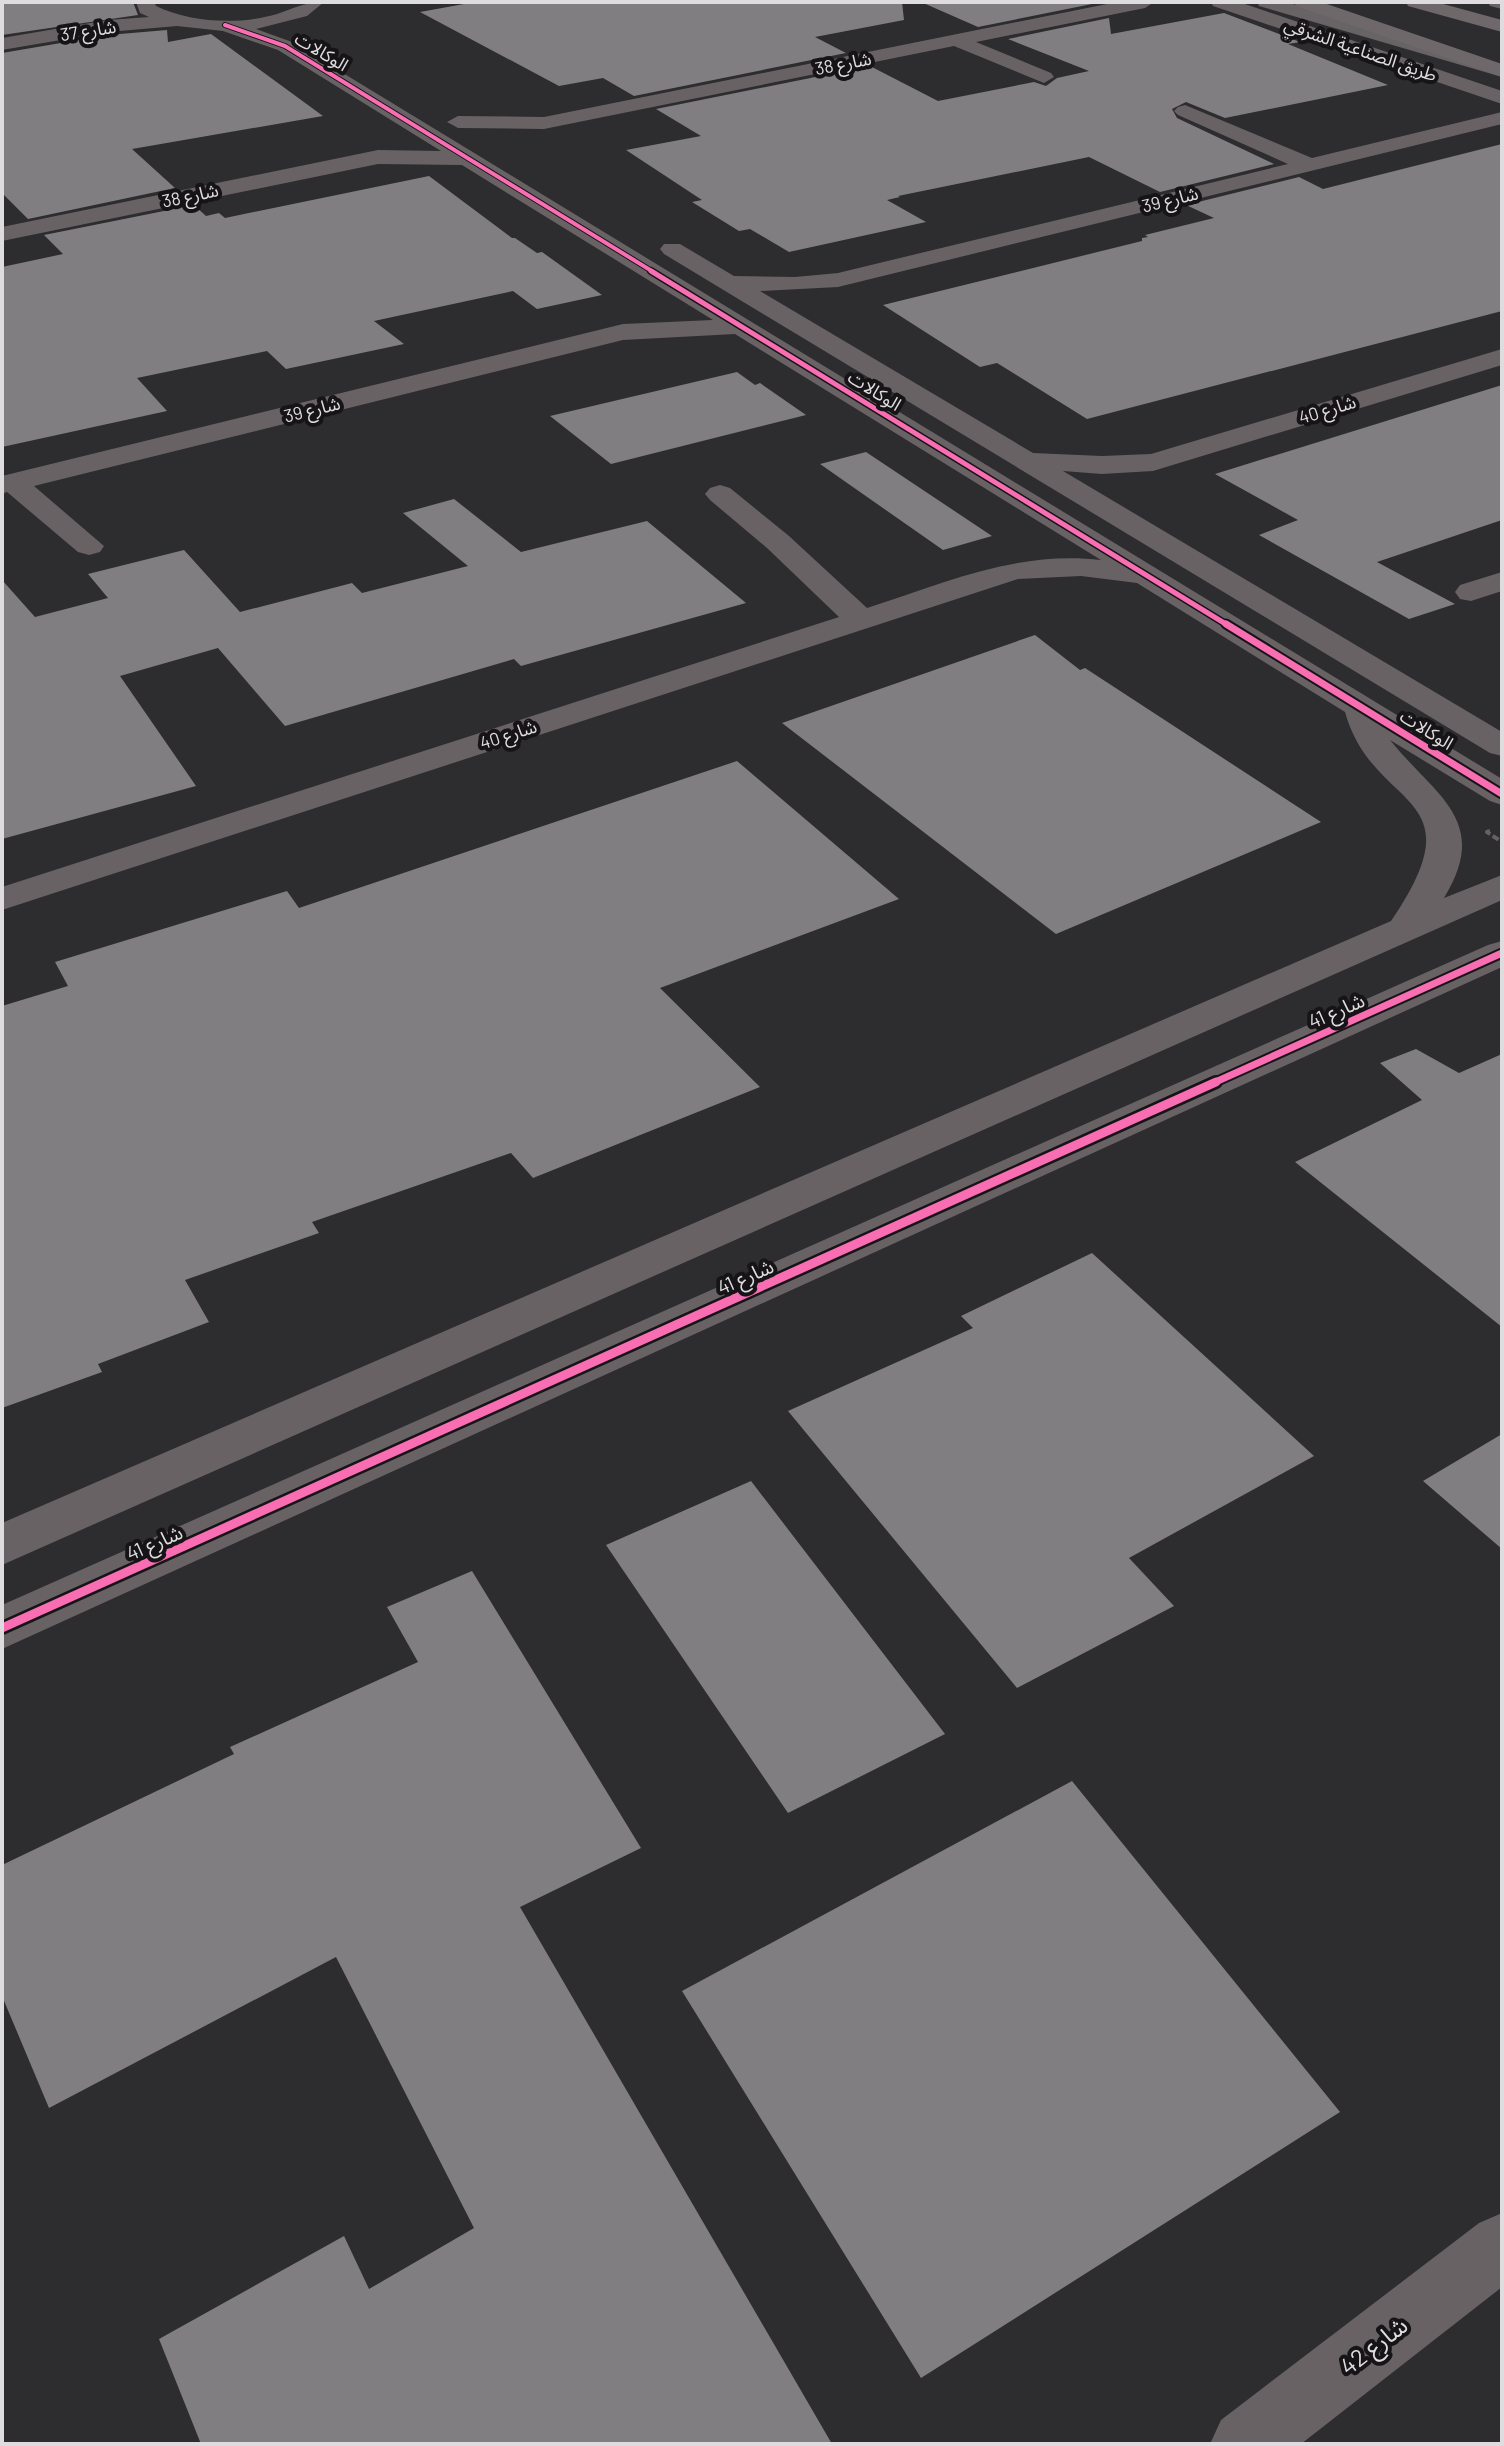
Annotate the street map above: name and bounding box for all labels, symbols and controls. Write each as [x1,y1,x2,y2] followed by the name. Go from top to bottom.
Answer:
[1281,13,1440,88] street label: طريق الصناعية الشرقي
[58,15,118,49] street label: شارع 37
[291,27,353,76] street label: الوكالات
[813,47,874,83] street label: شارع 38
[160,178,221,216] street label: شارع 38
[1140,181,1201,220] street label: شارع 39
[844,365,906,416] street label: الوكالات
[1296,390,1359,432] street label: شارع 40
[282,391,343,430] street label: شارع 39
[1396,704,1458,755] street label: الوكالات
[477,714,541,757] street label: شارع 40
[1304,987,1370,1037] street label: شارع 41
[713,1253,779,1303] street label: شارع 41
[122,1519,188,1569] street label: شارع 41
[1333,2310,1415,2383] street label: شارع 42

